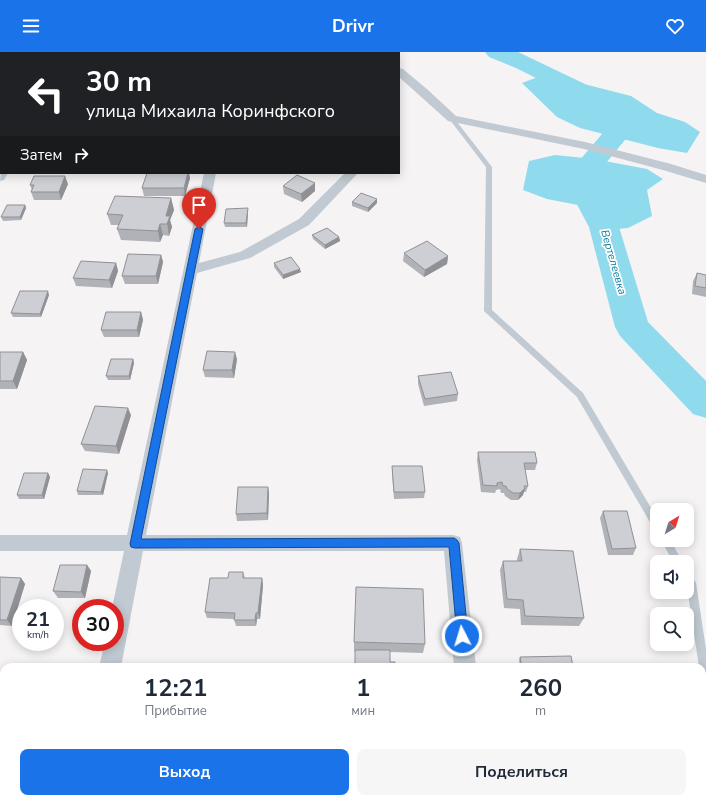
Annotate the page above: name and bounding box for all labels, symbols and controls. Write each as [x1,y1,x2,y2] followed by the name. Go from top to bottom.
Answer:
[332,14,374,38] text: Drivr
[20,15,42,37] icon: menu
[664,15,686,37] icon: heart
[86,63,152,101] text: 30 m
[20,68,72,120] icon: left
[86,99,335,123] text: улица Михаила Коринфского
[70,144,92,166] icon: right
[20,145,62,165] text: Затем
[182,188,216,229] pin
[188,194,210,216] icon: arrive
[597,228,630,296] water label: Вертелеевка
[650,503,694,547] north arrow
[650,503,694,651] map controls
[650,555,694,599] button: sound
[72,599,124,651] speed limit sign: 30
[26,606,50,633] text: 21
[650,607,694,651] button: search
[441,615,483,657] position arrow
[27,628,49,642] text: km/h
[144,672,207,704] text: 12:21
[356,672,370,704] text: 1
[519,672,562,704] text: 260
[144,702,207,720] text: Прибытие
[351,702,375,720] text: мин
[535,702,546,720] text: m
[20,749,349,795] button: Выход
[357,749,686,795] button: Поделиться

